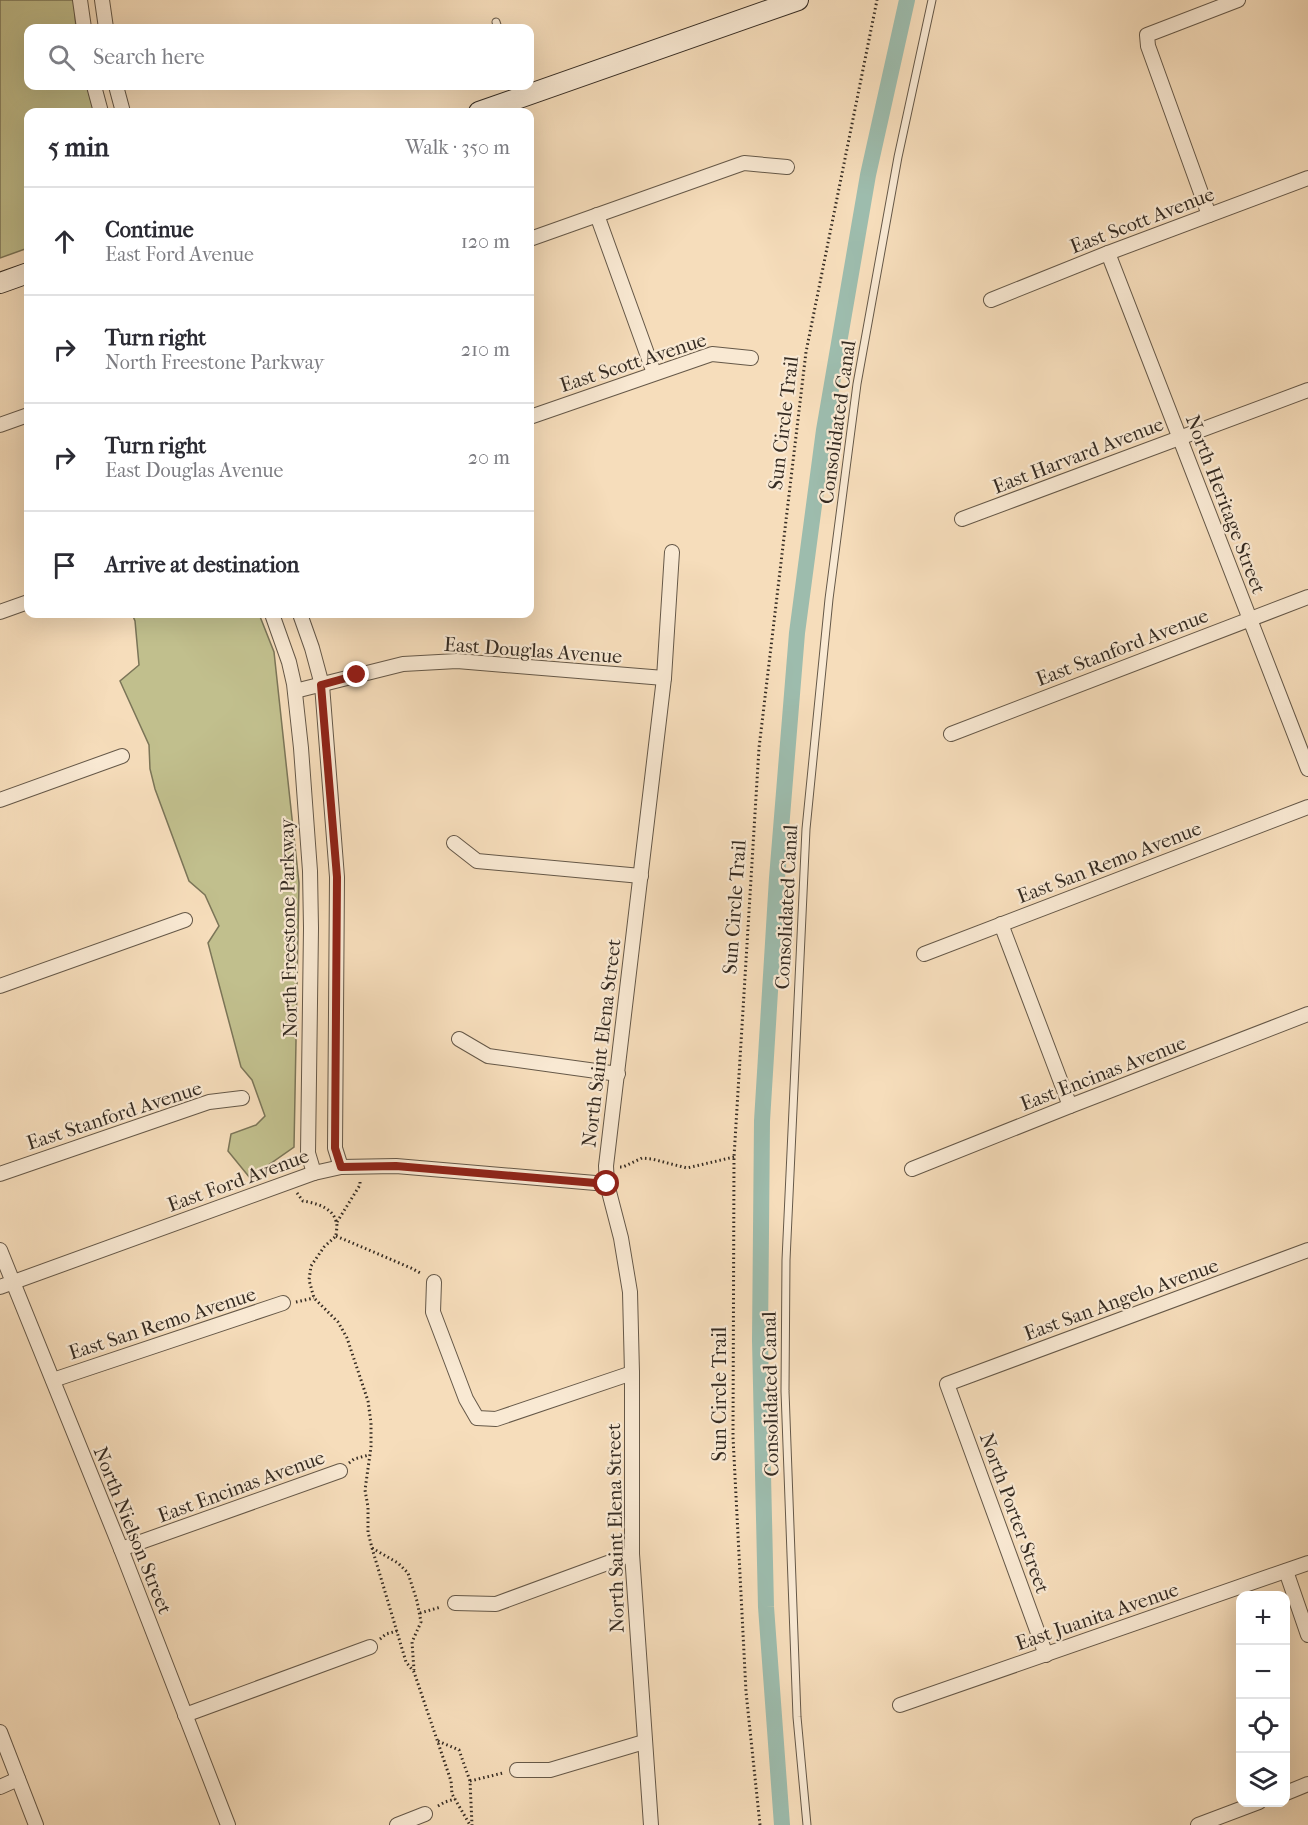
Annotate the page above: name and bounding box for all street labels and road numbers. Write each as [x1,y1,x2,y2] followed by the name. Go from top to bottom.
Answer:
[1067,182,1218,259] street label: East Scott Avenue
[557,328,709,397] street label: East Scott Avenue
[815,338,860,505] street label: Consolidated Canal
[764,354,803,491] street label: Sun Circle Trail
[1181,411,1270,597] street label: North Heritage Street
[990,412,1167,499] street label: East Harvard Avenue
[1033,604,1212,691] street label: East Stanford Avenue
[443,633,623,668] street label: East Douglas Avenue
[275,817,302,1038] street label: North Freestone Parkway
[1014,817,1205,908] street label: East San Remo Avenue
[771,823,802,990] street label: Consolidated Canal
[718,839,751,975] street label: Sun Circle Trail
[577,938,626,1149] street label: North Saint Elena Street
[1017,1031,1189,1116] street label: East Encinas Avenue
[24,1076,205,1155] street label: East Stanford Avenue
[164,1144,312,1217] street label: East Ford Avenue
[1021,1254,1222,1345] street label: East San Angelo Avenue
[66,1282,259,1365] street label: East San Remo Avenue
[758,1311,783,1477] street label: Consolidated Canal
[708,1326,731,1461] street label: Sun Circle Trail
[602,1423,629,1633] street label: North Saint Elena Street
[975,1430,1054,1596] street label: North Porter Street
[88,1443,177,1617] street label: North Nielson Street
[155,1446,328,1527] street label: East Encinas Avenue
[1013,1578,1182,1655] street label: East Juanita Avenue

